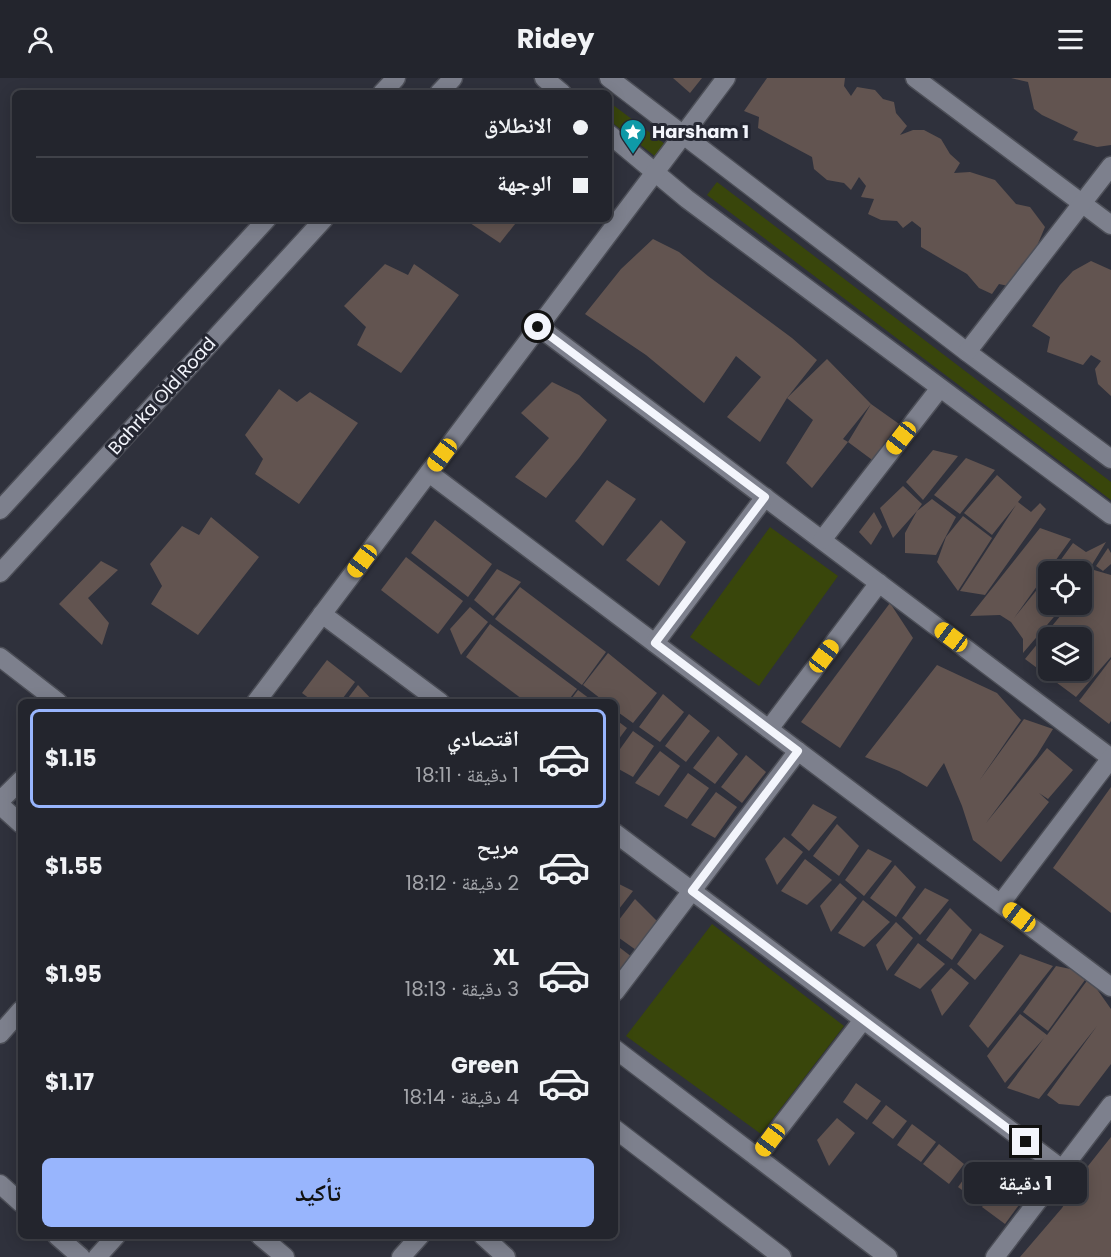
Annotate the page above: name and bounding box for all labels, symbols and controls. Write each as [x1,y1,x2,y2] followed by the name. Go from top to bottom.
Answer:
[517,20,594,57] text: Ridey
[24,23,57,56] icon: person
[1054,23,1087,56] icon: menu
[484,110,552,141] text: الانطلاق
[618,117,648,155] place icon: Harsham 1
[652,119,749,144] place label: Harsham 1
[497,168,552,199] text: الوجهة
[524,313,551,340] route start
[102,332,221,460] street label: Bahrka Old Road
[883,418,919,458] car
[424,435,460,475] car
[344,541,380,581] car
[1038,561,1092,681] map controls
[1038,561,1092,615] button: locate
[931,619,971,655] car
[1038,627,1092,681] button: layers
[806,636,842,676] car
[447,723,519,754] text: اقتصادي
[537,732,591,786] icon: car
[45,743,97,774] text: $1.15
[416,761,519,789] text: 1 دقيقة · 18:11
[476,831,519,862] text: مريح
[537,840,591,894] icon: car
[45,851,103,882] text: $1.55
[405,869,519,897] text: 2 دقيقة · 18:12
[999,899,1039,935] car
[493,942,519,973] text: XL
[537,948,591,1002] icon: car
[45,959,102,990] text: $1.95
[405,975,519,1003] text: 3 دقيقة · 18:13
[451,1050,519,1081] text: Green
[537,1056,591,1110] icon: car
[45,1067,94,1098] text: $1.17
[403,1083,519,1111] text: 4 دقيقة · 18:14
[752,1120,788,1160] car
[1012,1128,1039,1155] route end
[42,1158,594,1227] button: تأكيد
[964,1163,1088,1205] callout: 1 دقيقة
[999,1169,1052,1197] text: 1 دقيقة

